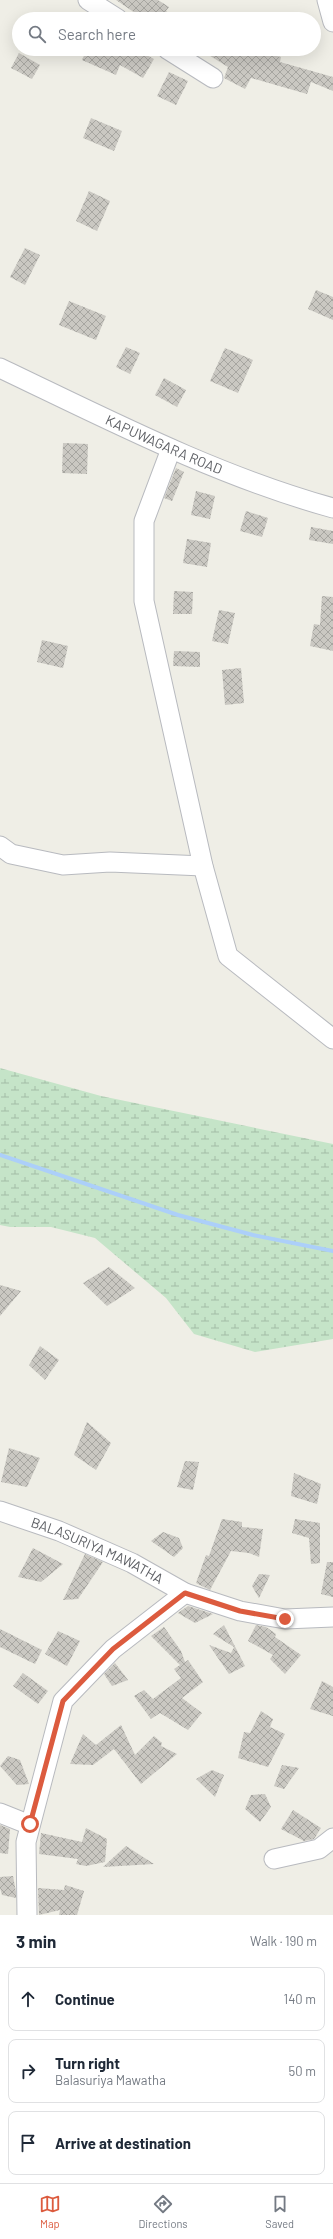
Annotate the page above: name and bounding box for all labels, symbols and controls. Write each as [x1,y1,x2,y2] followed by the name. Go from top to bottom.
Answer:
[12,12,321,56] search box
[26,23,48,45] icon: search
[58,25,136,43] text: Search here
[103,411,225,477] street label: KAPUWAGARA ROAD
[29,1513,167,1587] street label: BALASURIYA MAWATHA
[276,1610,294,1628] route end
[21,1815,39,1833] route start
[16,1931,56,1951] text: 3 min
[250,1933,317,1949] text: Walk · 190 m
[17,1988,39,2010] icon: ahead
[55,1990,115,2008] text: Continue
[284,1991,316,2007] text: 140 m
[55,2054,120,2072] text: Turn right
[17,2060,39,2082] icon: right
[289,2063,316,2079] text: 50 m
[55,2072,166,2088] text: Balasuriya Mawatha
[17,2132,39,2154] icon: arrive
[55,2134,191,2152] text: Arrive at destination
[39,2193,61,2230] tab: Map
[138,2193,188,2230] tab: Directions
[265,2193,294,2230] tab: Saved

